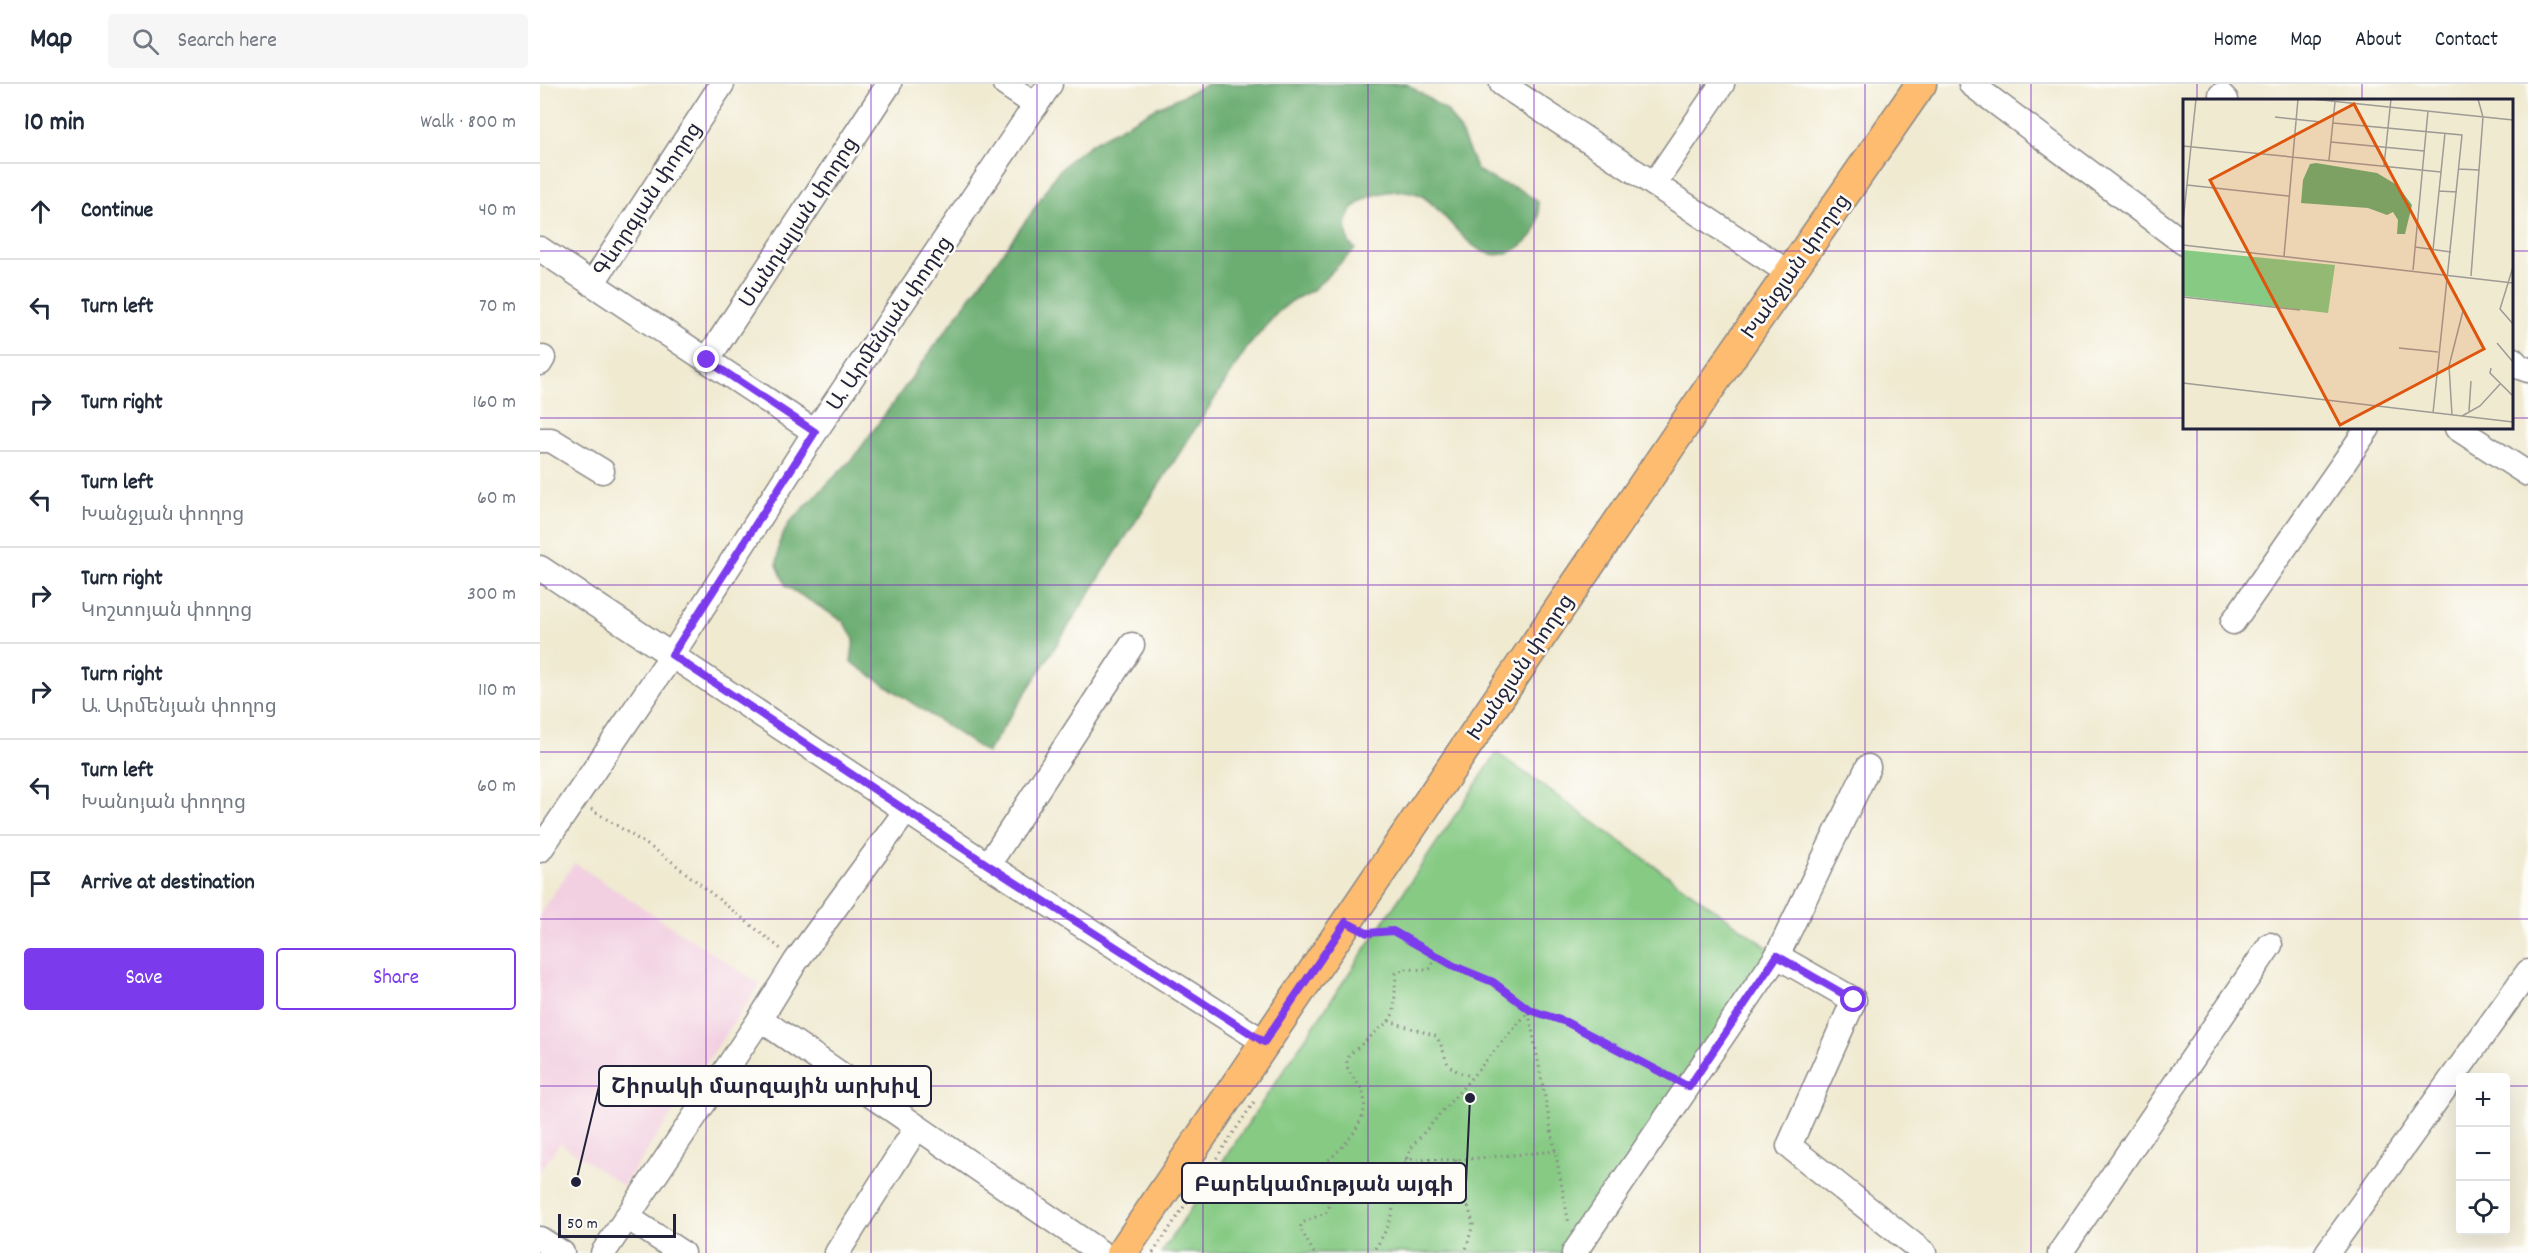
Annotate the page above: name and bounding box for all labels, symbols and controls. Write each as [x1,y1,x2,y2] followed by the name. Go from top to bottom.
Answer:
[108,14,528,68] search box
[30,21,72,61] text: Map
[129,25,162,58] icon: search
[177,26,277,57] text: Search here
[2213,26,2257,56] text: Home
[2290,26,2322,56] text: Map
[2355,26,2402,56] text: About
[2435,26,2498,56] text: Contact
[2183,99,2513,429] inset map
[24,105,84,142] text: 10 min
[420,109,516,137] text: Walk · 800 m
[588,117,711,284] street label: Գևորգյան փողոց
[734,132,867,315] street label: Մանդալյան փողոց
[1736,189,1859,347] street label: Խանջյան փողոց
[24,195,57,228] icon: ahead
[81,196,153,227] text: Continue
[478,197,516,225] text: 40 m
[822,231,961,418] street label: Ա. Արմենյան փողոց
[24,291,57,324] icon: left
[81,292,153,323] text: Turn left
[479,293,516,321] text: 70 m
[693,346,719,372] route end
[24,387,57,420] icon: right
[81,388,163,419] text: Turn right
[473,389,516,417] text: 160 m
[81,468,153,499] text: Turn left
[24,483,57,516] icon: left
[477,485,516,513] text: 60 m
[81,502,244,530] text: Խանջյան փողոց
[81,564,163,595] text: Turn right
[24,579,57,612] icon: right
[467,581,516,609] text: 300 m
[1462,589,1583,748] street label: Խանջյան փողոց
[81,598,252,626] text: Կոշտոյան փողոց
[81,660,163,691] text: Turn right
[24,675,57,708] icon: right
[478,677,516,705] text: 110 m
[81,694,277,722] text: Ա. Արմենյան փողոց
[81,756,153,787] text: Turn left
[24,771,57,804] icon: left
[477,773,516,801] text: 60 m
[81,790,246,818] text: Խանոյան փողոց
[24,867,57,900] icon: arrive
[81,868,255,899] text: Arrive at destination
[24,948,264,1010] button: Save
[276,948,516,1010] button: Share
[1840,986,1866,1012] route start
[599,1066,931,1106] callout: Շիրակի մարզային արխիվ
[611,1073,921,1104] text: Շիրակի մարզային արխիվ
[2456,1073,2510,1235] map controls
[2456,1073,2510,1127] button: +
[2456,1127,2510,1181] button: −
[1182,1163,1466,1203] callout: Բարեկամության այգի
[1194,1171,1454,1202] text: Բարեկամության այգի
[2456,1181,2510,1235] button: locate
[558,1211,676,1238] scale bar
[567,1213,598,1236] text: 50 m

